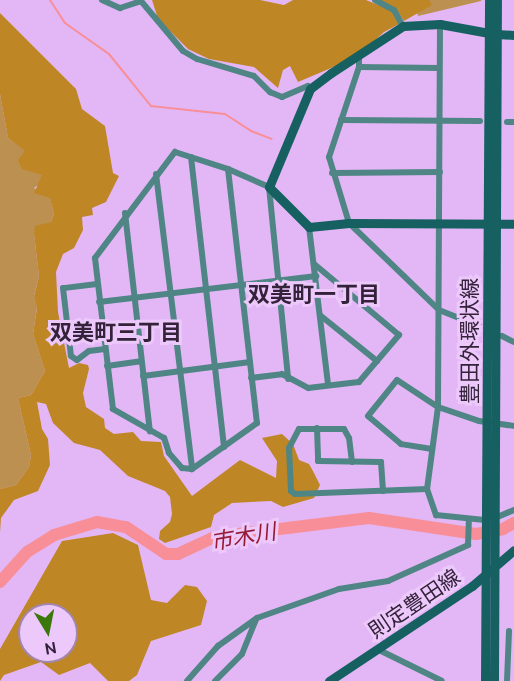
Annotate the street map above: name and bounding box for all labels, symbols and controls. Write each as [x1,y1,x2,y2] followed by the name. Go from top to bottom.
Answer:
[456,278,482,404] street label: 豊田外環状線
[248,281,380,307] district label: 双美町一丁目
[50,319,182,345] district label: 双美町三丁目
[208,517,278,555] water label: 市木川
[363,563,465,643] street label: 則定豊田線
[18,603,78,663] north arrow
[43,639,58,659] text: N

